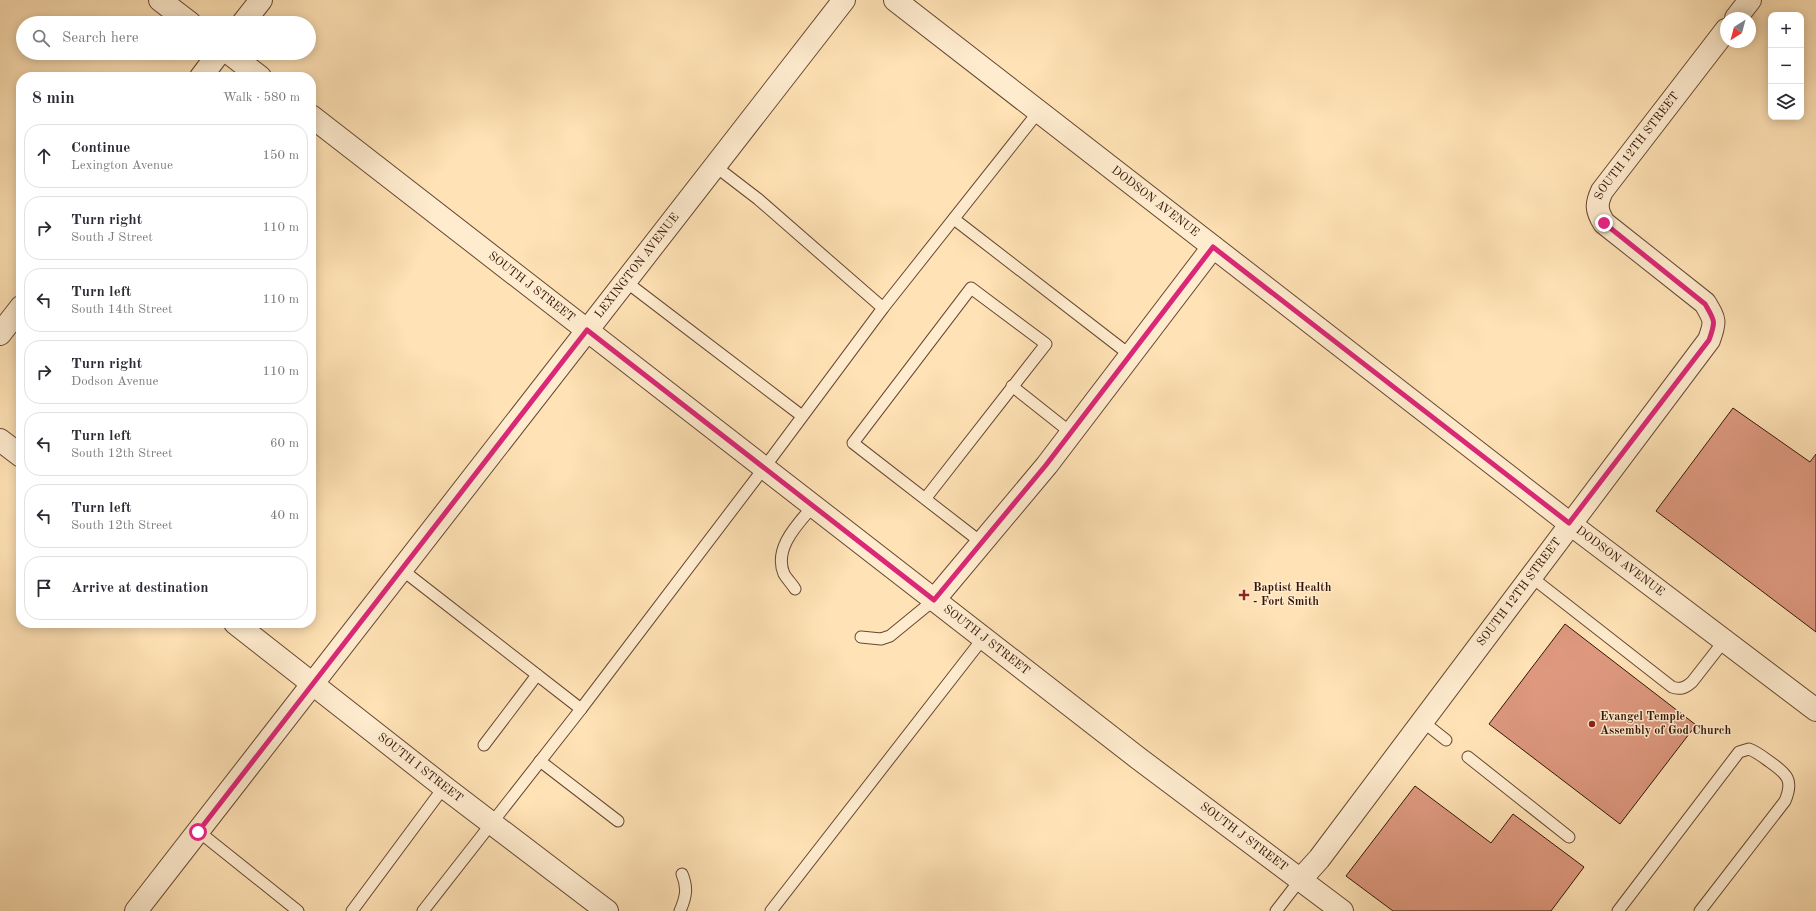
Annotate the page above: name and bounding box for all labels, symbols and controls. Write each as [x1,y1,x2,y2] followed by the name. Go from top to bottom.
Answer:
[1720,12,1756,48] north arrow
[1768,12,1804,120] map controls
[1768,12,1804,48] button: +
[16,16,316,60] search box
[30,27,52,49] icon: search
[62,31,139,46] text: Search here
[1768,48,1804,84] button: −
[1768,84,1804,120] button: layers
[32,90,75,107] text: 8 min
[1593,90,1682,202] street label: SOUTH 12TH STREET
[223,91,300,104] text: Walk · 580 m
[71,141,130,156] text: Continue
[33,145,55,167] icon: ahead
[262,149,299,162] text: 150 m
[71,159,173,172] text: Lexington Avenue
[1109,164,1201,239] street label: DODSON AVENUE
[593,211,682,321] street label: LEXINGTON AVENUE
[71,213,142,228] text: Turn right
[1595,214,1613,232] route end
[33,217,55,239] icon: right
[262,221,299,234] text: 110 m
[71,231,153,244] text: South J Street
[486,250,577,324] street label: SOUTH J STREET
[71,285,131,300] text: Turn left
[33,289,55,311] icon: left
[262,293,299,306] text: 110 m
[71,303,173,316] text: South 14th Street
[71,357,142,372] text: Turn right
[33,361,55,383] icon: right
[262,365,299,378] text: 110 m
[71,375,158,388] text: Dodson Avenue
[71,429,131,444] text: Turn left
[33,433,55,455] icon: left
[270,437,299,450] text: 60 m
[71,447,173,460] text: South 12th Street
[71,501,131,516] text: Turn left
[33,505,55,527] icon: left
[270,509,299,522] text: 40 m
[71,519,173,532] text: South 12th Street
[1574,524,1666,599] street label: DODSON AVENUE
[1475,536,1564,648] street label: SOUTH 12TH STREET
[33,577,55,599] icon: arrive
[71,581,209,596] text: Arrive at destination
[1253,582,1332,608] place label: Baptist Health - Fort Smith
[1238,589,1250,601] marker: Baptist Health - Fort Smith
[941,603,1032,678] street label: SOUTH J STREET
[1600,711,1731,737] place label: Evangel Temple Assembly of God Church
[1587,719,1597,729] marker: Evangel Temple Assembly of God Church
[375,731,465,805] street label: SOUTH I STREET
[1198,801,1290,874] street label: SOUTH J STREET
[189,823,207,841] route start

